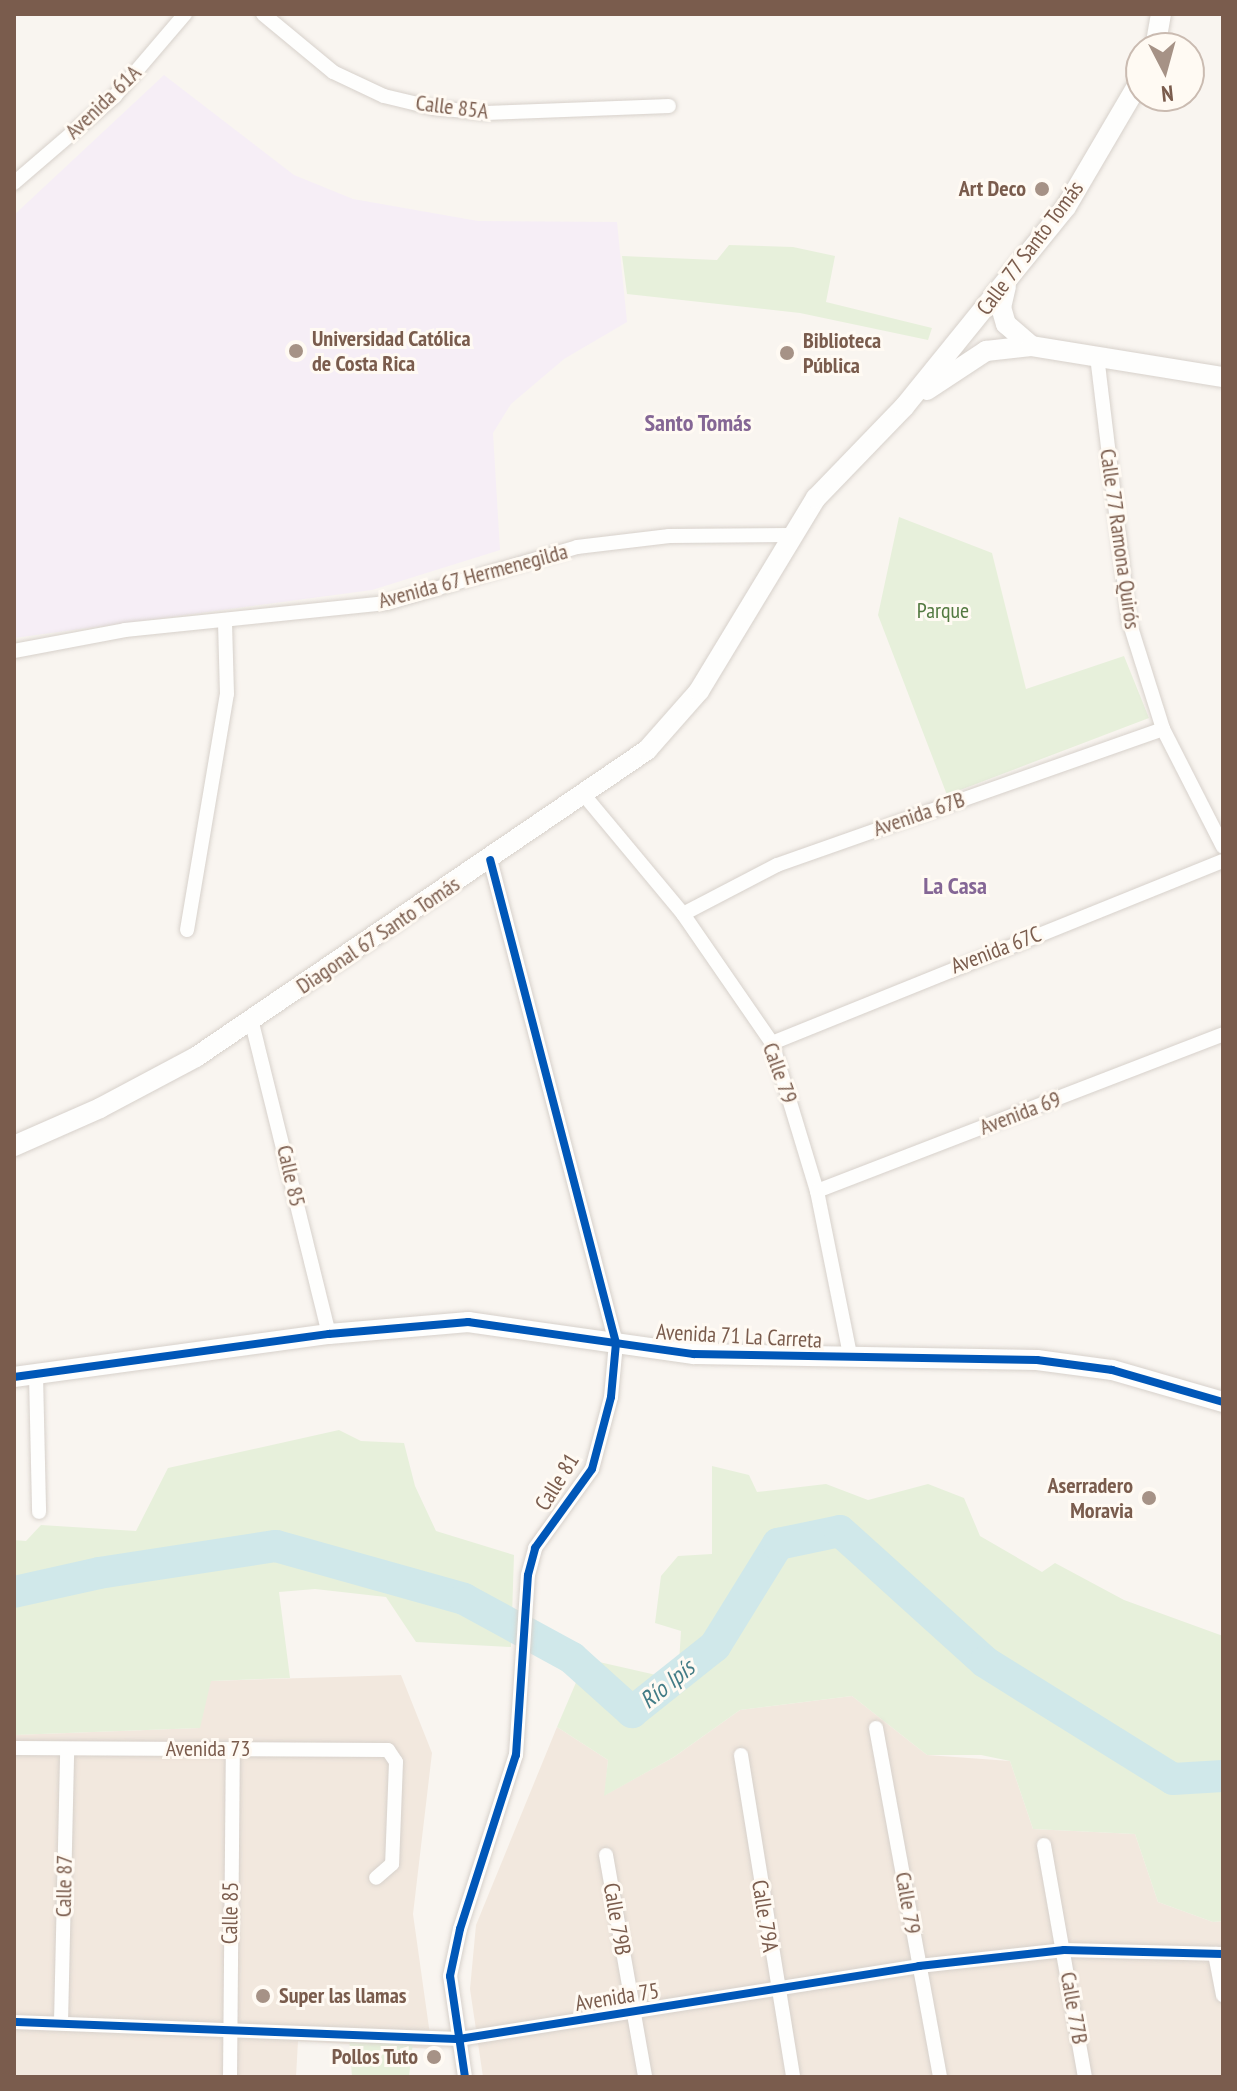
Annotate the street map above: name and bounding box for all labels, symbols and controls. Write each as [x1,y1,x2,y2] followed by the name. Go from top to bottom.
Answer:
[1125,32,1205,112] north arrow
[60,60,146,144] street label: Avenida 61A
[1160,79,1175,108] text: N
[414,89,490,125] street label: Calle 85A
[971,175,1089,321] street label: Calle 77 Santo Tomás
[959,176,1026,202] place label: Art Deco
[1033,180,1051,198] marker: Art Deco
[312,325,471,376] place label: Universidad Católica de Costa Rica
[803,327,881,378] place label: Biblioteca Pública
[287,342,305,360] marker: Universidad Católica de Costa Rica
[778,344,796,362] marker: Biblioteca Pública
[644,409,752,437] district label: Santo Tomás
[1094,447,1146,631] street label: Calle 77 Ramona Quirós
[375,538,571,614] street label: Avenida 67 Hermenegilda
[917,598,969,624] park label: Parque
[870,786,968,842] street label: Avenida 67B
[291,870,465,1000] street label: Diagonal 67 Santo Tomás
[923,872,987,900] district label: La Casa
[947,921,1045,979] street label: Avenida 67C
[757,1039,803,1107] street label: Calle 79
[976,1086,1064,1140] street label: Avenida 69
[271,1143,311,1209] street label: Calle 85
[655,1318,823,1354] street label: Avenida 71 La Carreta
[529,1449,585,1515] street label: Calle 81
[1047,1472,1133,1524] place label: Aserradero Moravia
[1140,1489,1158,1507] marker: Aserradero Moravia
[634,1653,700,1715] water label: Río Ipís
[166,1736,250,1762] street label: Avenida 73
[50,1855,78,1917] street label: Calle 87
[890,1870,926,1936] street label: Calle 79
[746,1878,784,1954] street label: Calle 79A
[598,1881,636,1957] street label: Calle 79B
[216,1882,244,1944] street label: Calle 85
[1055,1970,1093,2046] street label: Calle 77B
[573,1977,661,2017] street label: Avenida 75
[279,1983,406,2009] place label: Super las llamas
[254,1987,272,2005] marker: Super las llamas
[331,2044,418,2070] place label: Pollos Tuto
[425,2048,443,2066] marker: Pollos Tuto

